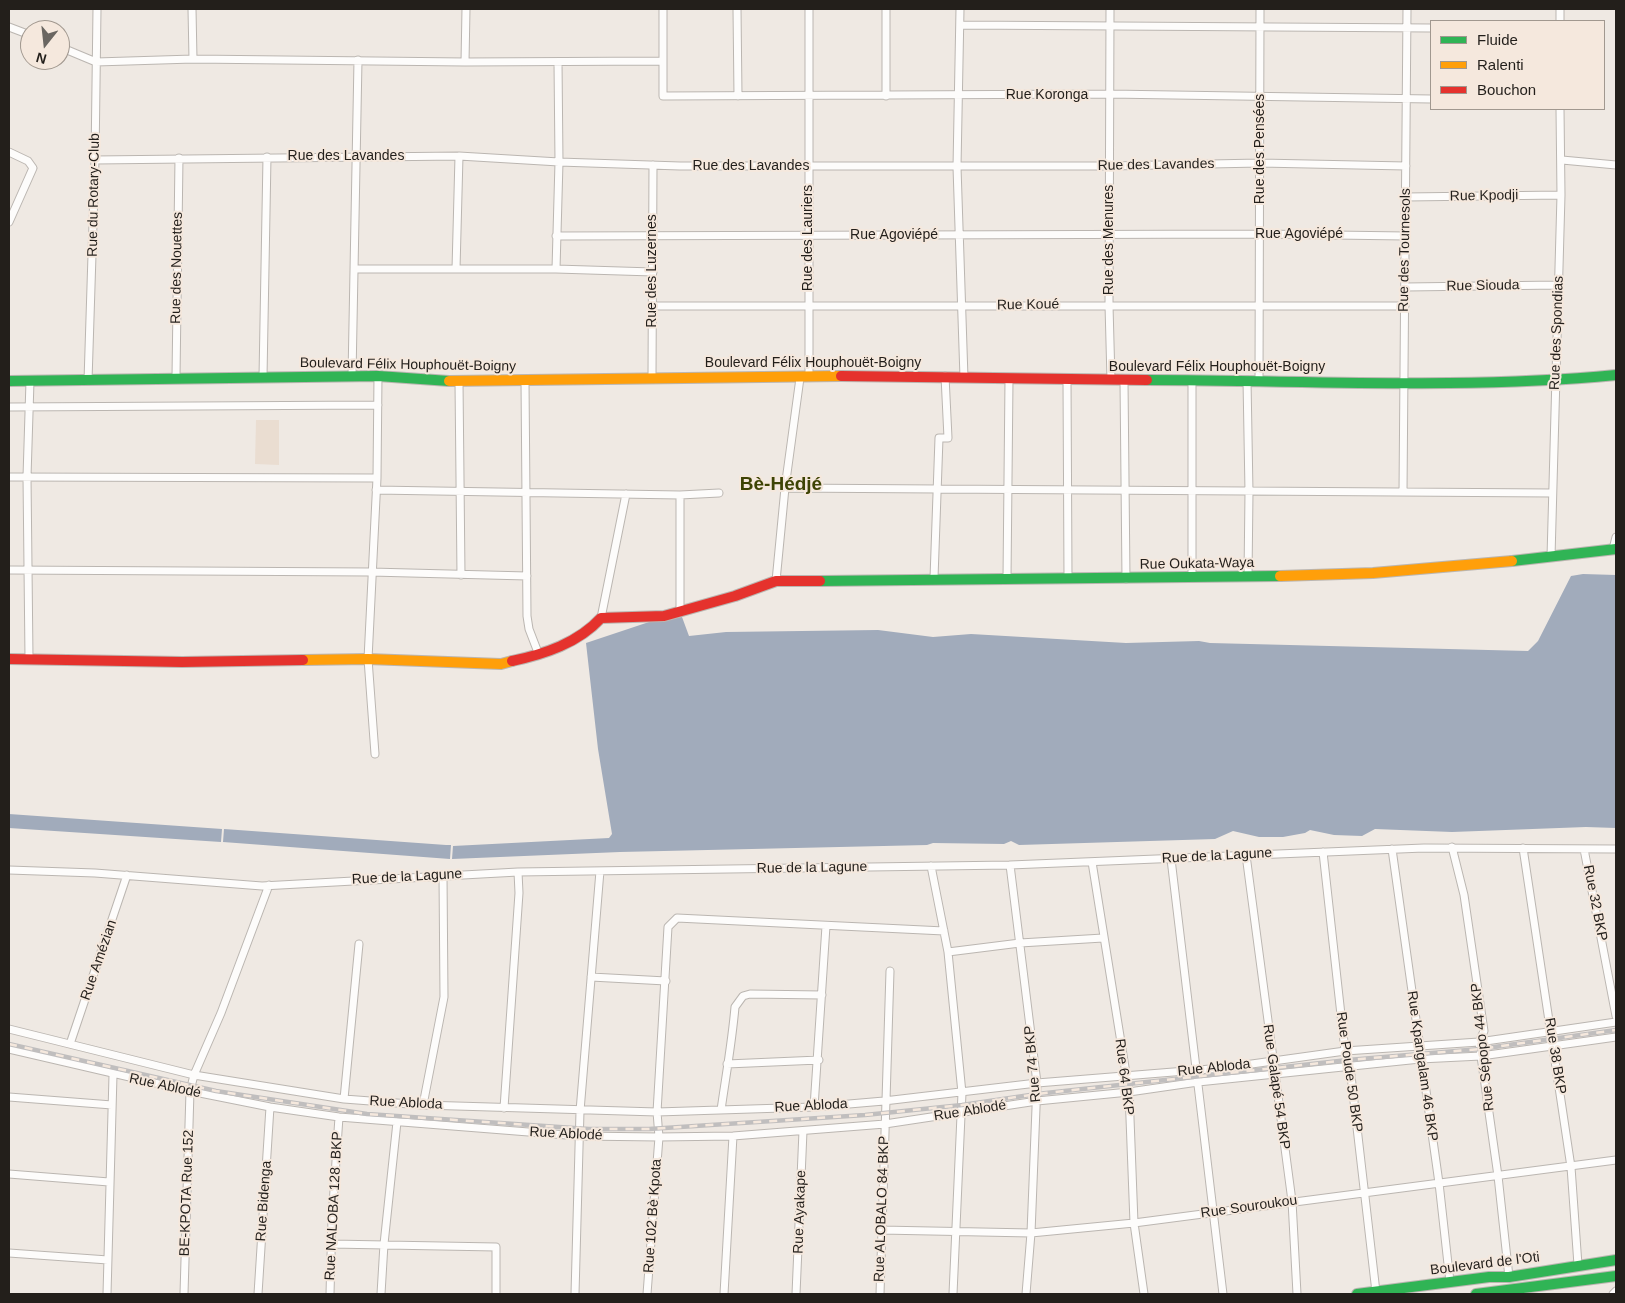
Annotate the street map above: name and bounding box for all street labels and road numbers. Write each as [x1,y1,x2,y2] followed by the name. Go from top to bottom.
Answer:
[1006,87,1088,103] street label: Rue Koronga
[1252,94,1268,204] street label: Rue des Pensées
[85,133,103,257] street label: Rue du Rotary-Club
[288,148,404,164] street label: Rue des Lavandes
[1097,156,1215,174] street label: Rue des Lavandes
[693,158,809,174] street label: Rue des Lavandes
[800,185,816,291] street label: Rue des Lauriers
[1101,185,1117,295] street label: Rue des Menures
[1450,187,1518,205] street label: Rue Kpodji
[1396,188,1414,312] street label: Rue des Tournesols
[168,212,186,324] street label: Rue des Nouettes
[644,214,660,328] street label: Rue des Luzernes
[1255,226,1343,242] street label: Rue Agoviépé
[850,227,938,243] street label: Rue Agoviépé
[1547,276,1567,390] street label: Rue des Spondias
[1446,277,1520,295] street label: Rue Siouda
[997,296,1059,314] street label: Rue Koué
[300,355,516,375] street label: Boulevard Félix Houphouët-Boigny
[705,355,921,371] street label: Boulevard Félix Houphouët-Boigny
[1109,359,1325,375] street label: Boulevard Félix Houphouët-Boigny
[1140,555,1254,573] street label: Rue Oukata-Waya
[1161,845,1273,867] street label: Rue de la Lagune
[757,859,867,877] street label: Rue de la Lagune
[1579,864,1611,942] street label: Rue 32 BKP
[351,866,463,888] street label: Rue de la Lagune
[77,918,121,1002] street label: Rue Amézian
[1468,982,1498,1112] street label: Rue Sépopo 44 BKP
[1403,990,1441,1142] street label: Rue Kpangalam 46 BKP
[1332,1011,1366,1133] street label: Rue Poude 50 BKP
[1541,1017,1569,1095] street label: Rue 38 BKP
[1259,1023,1293,1151] street label: Rue Galapé 54 BKP
[1021,1025,1045,1103] street label: Rue 74 BKP
[1111,1038,1137,1116] street label: Rue 64 BKP
[1177,1056,1251,1080] street label: Rue Abloda
[127,1070,203,1102] street label: Rue Ablodé
[369,1093,443,1113] street label: Rue Abloda
[774,1096,848,1116] street label: Rue Abloda
[933,1097,1007,1125] street label: Rue Ablodé
[529,1124,603,1144] street label: Rue Ablodé
[176,1129,198,1257] street label: BE-KPOTA Rue 152
[322,1131,346,1281] street label: Rue NALOBA 128 .BKP
[871,1136,893,1282] street label: Rue ALOBALO 84 BKP
[641,1158,665,1274] street label: Rue 102 Bè Kpota
[253,1160,275,1242] street label: Rue Bidenga
[790,1170,810,1254] street label: Rue Ayakape
[1200,1192,1298,1222] street label: Rue Souroukou
[1429,1249,1541,1279] street label: Boulevard de l'Oti

